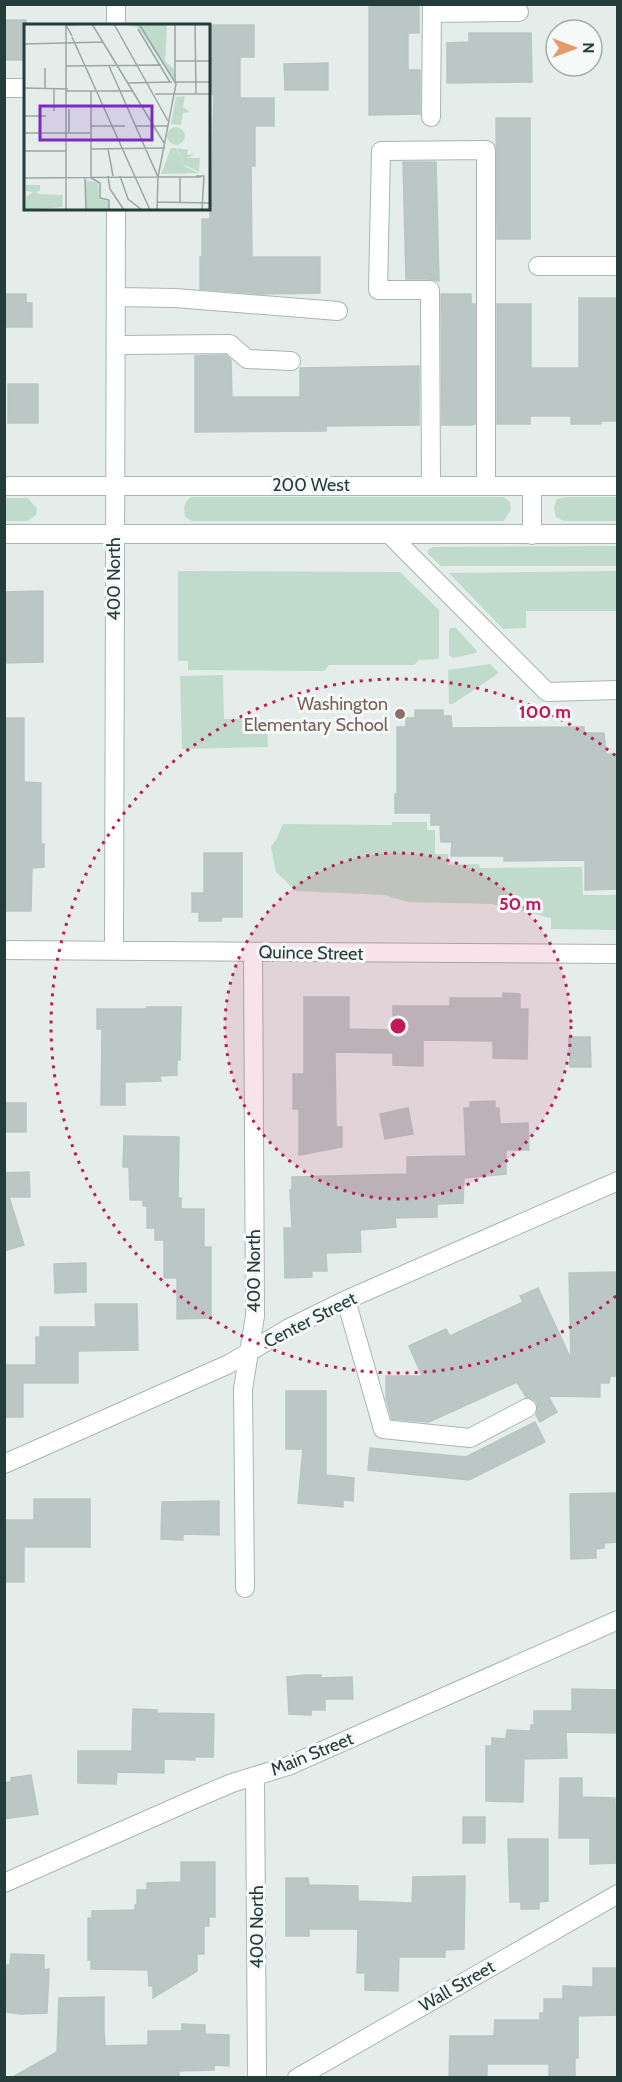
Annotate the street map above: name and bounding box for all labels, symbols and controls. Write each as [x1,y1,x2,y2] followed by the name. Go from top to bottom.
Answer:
[544,18,604,78] north arrow
[24,24,210,210] inset map
[579,42,598,54] text: N
[272,474,350,496] street label: 200 West
[103,537,125,621] street label: 400 North
[244,693,389,736] place label: Washington Elementary School
[519,701,571,723] text: 100 m
[393,707,407,721] marker: Washington Elementary School
[499,893,541,915] text: 50 m
[258,941,364,965] street label: Quince Street
[388,1016,408,1036] centre of rings
[243,1229,265,1313] street label: 400 North
[260,1287,360,1353] street label: Center Street
[267,1727,357,1781] street label: Main Street
[246,1885,268,1969] street label: 400 North
[415,1956,499,2016] street label: Wall Street

